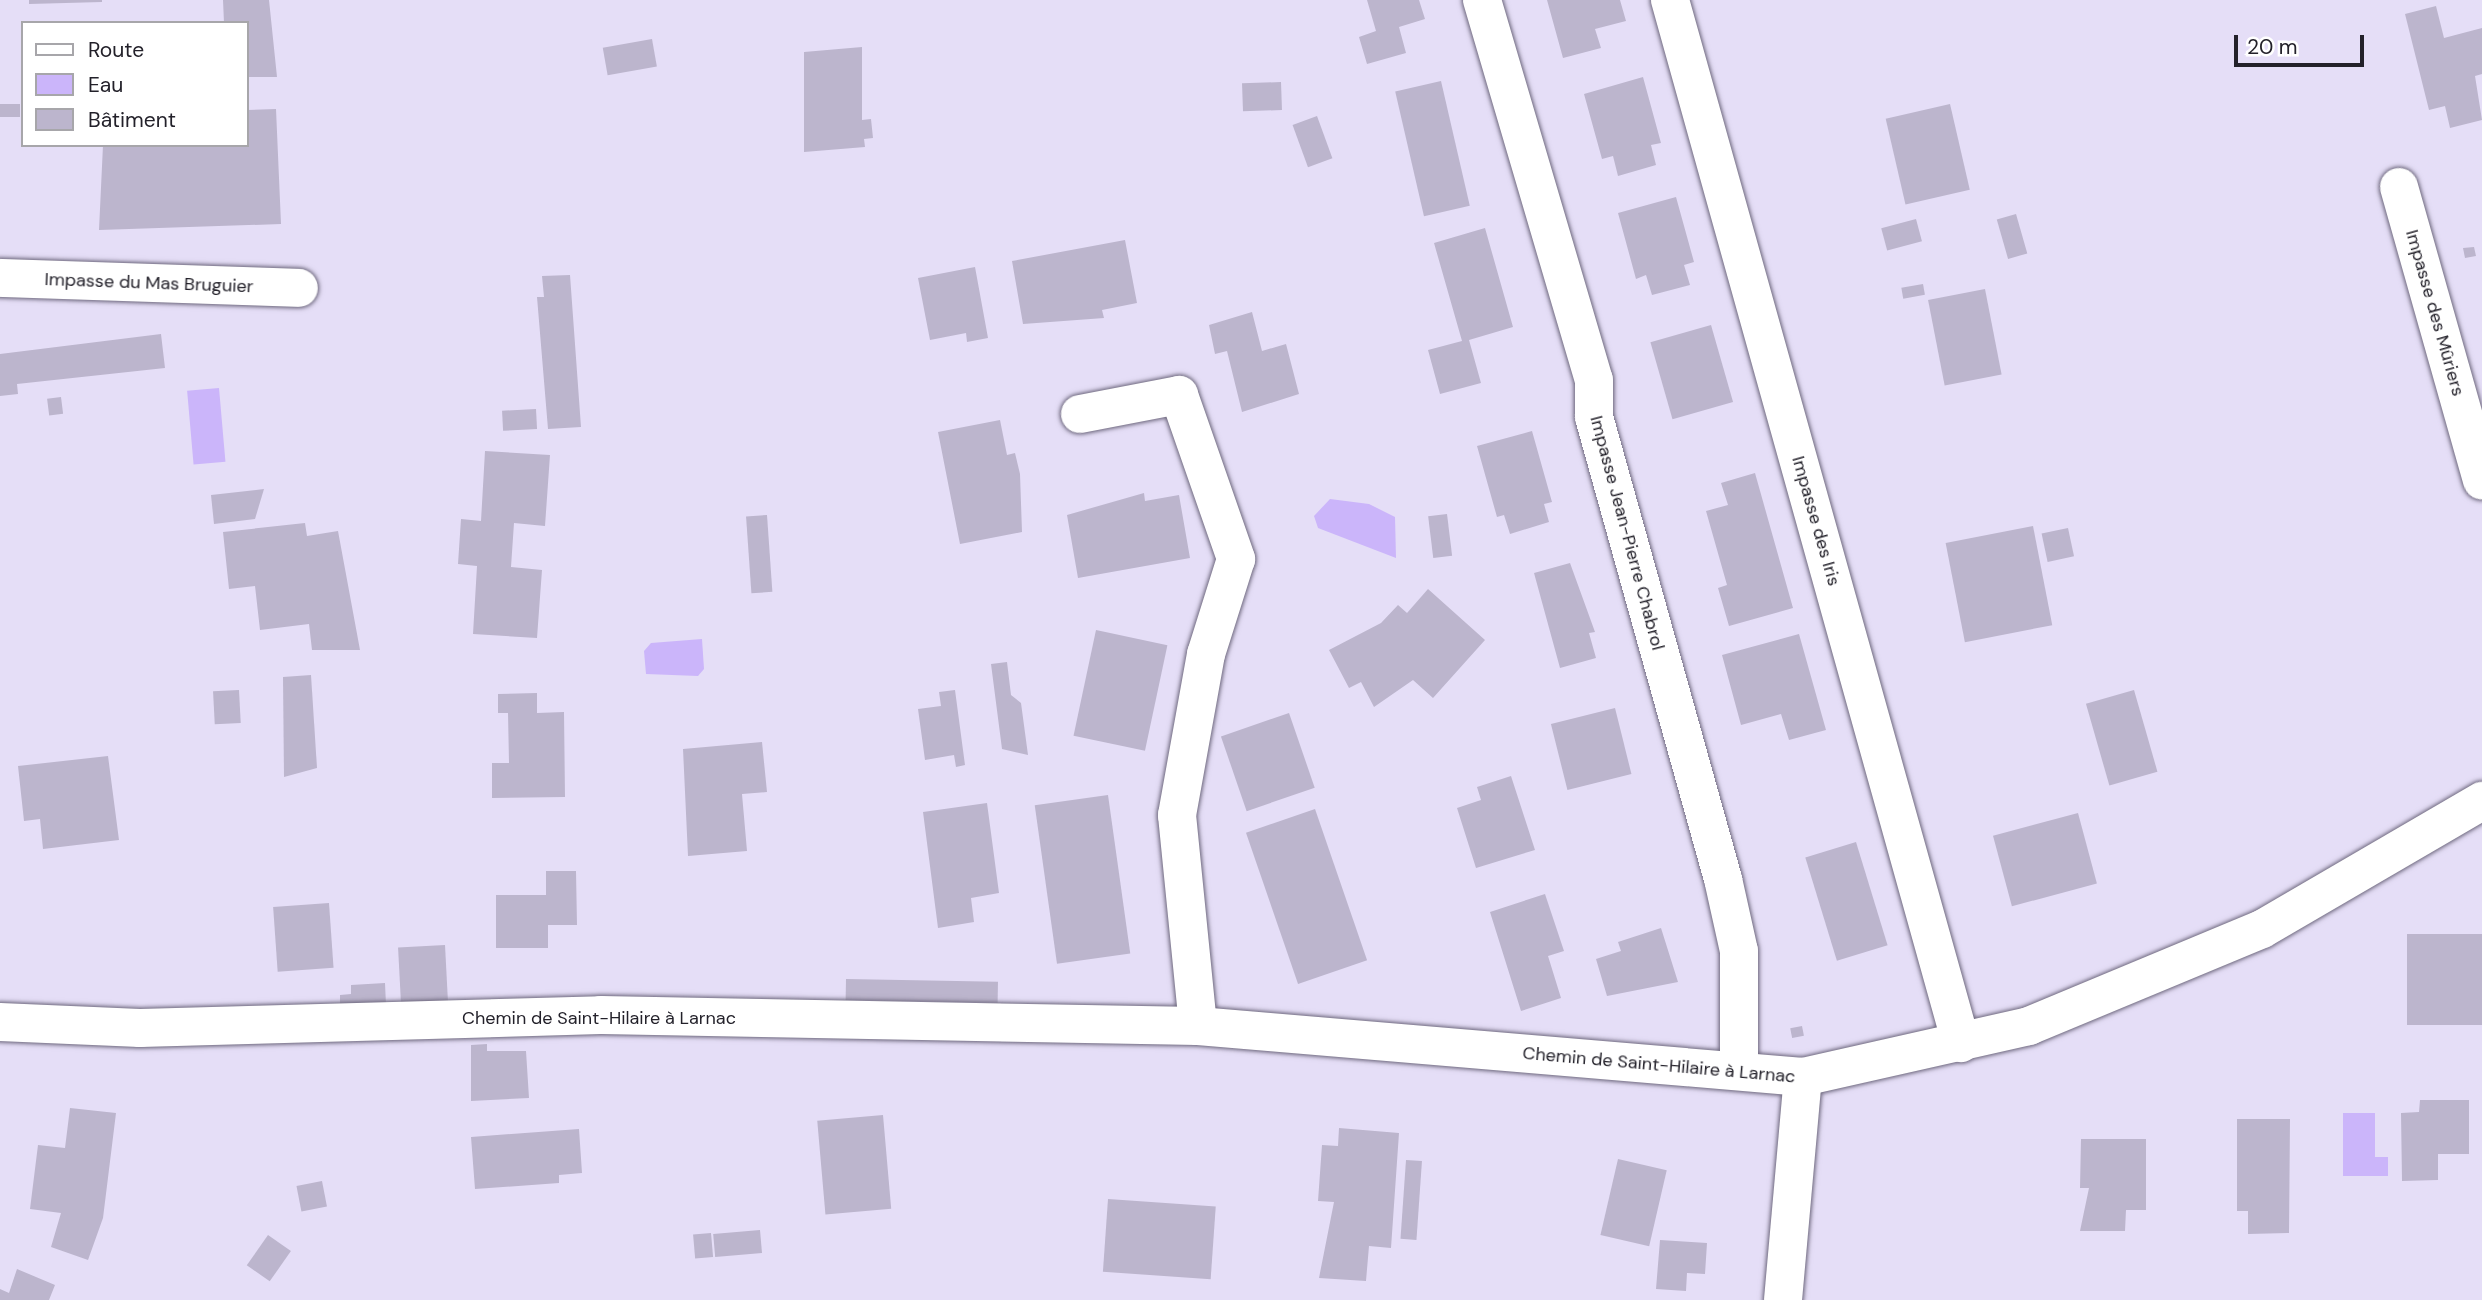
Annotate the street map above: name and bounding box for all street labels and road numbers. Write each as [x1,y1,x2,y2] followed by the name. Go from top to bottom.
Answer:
[2401,227,2469,399] street label: Impasse des Mûriers
[44,269,254,297] street label: Impasse du Mas Bruguier
[1585,413,1669,653] street label: Impasse Jean-Pierre Chabrol
[1787,454,1845,588] street label: Impasse des Iris
[462,1007,736,1029] street label: Chemin de Saint-Hilaire à Larnac
[1522,1042,1796,1088] street label: Chemin de Saint-Hilaire à Larnac

